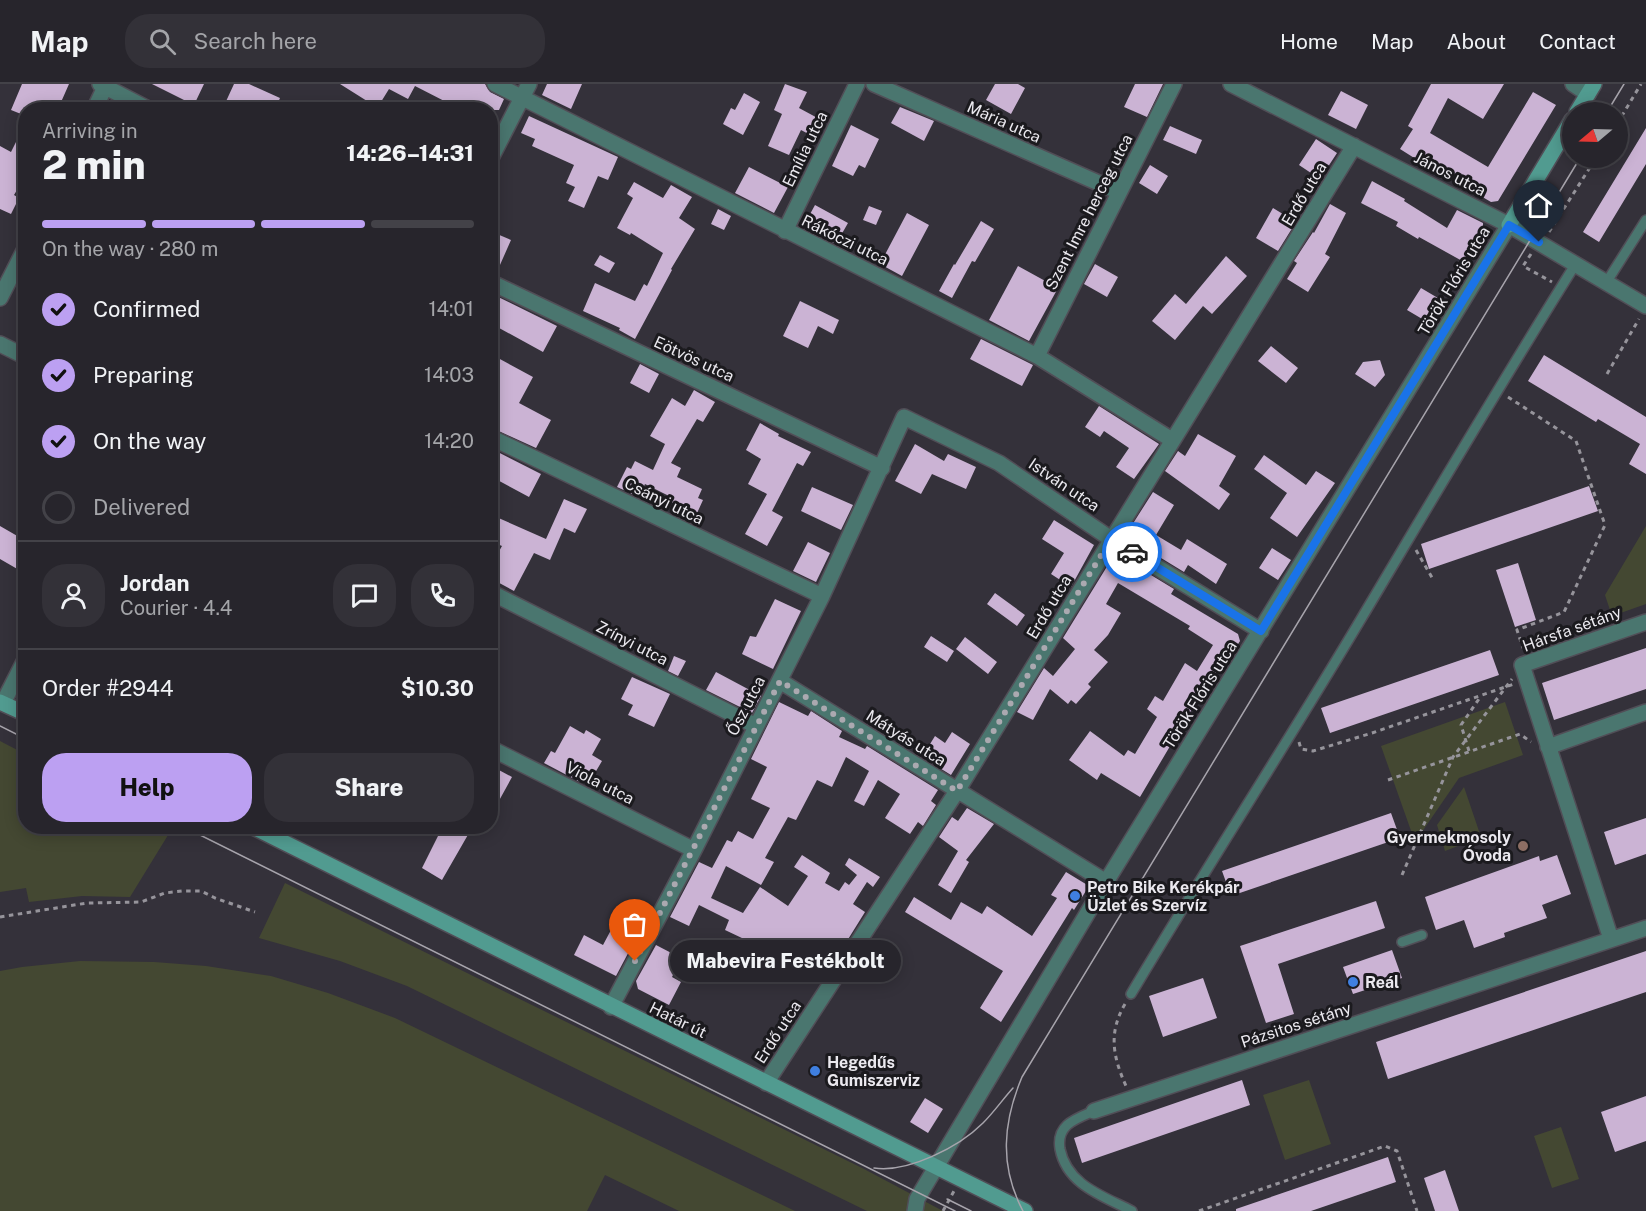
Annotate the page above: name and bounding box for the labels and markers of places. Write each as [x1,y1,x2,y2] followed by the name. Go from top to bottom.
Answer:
[1513,180,1564,242] pin
[1386,828,1511,865] place label: Gyermekmosoly Óvoda
[1516,839,1530,853] marker: Gyermekmosoly Óvoda
[1087,878,1240,915] place label: Petro Bike Kerékpár Üzlet és Szervíz
[1068,889,1082,903] marker: Petro Bike Kerékpár Üzlet és Szervíz
[609,899,660,961] pin
[671,940,902,982] callout: Mabevira Festékbolt
[1365,973,1399,992] place label: Reál
[1346,975,1360,989] marker: Reál
[827,1053,920,1090] place label: Hegedűs Gumiszerviz
[808,1064,822,1078] marker: Hegedűs Gumiszerviz

